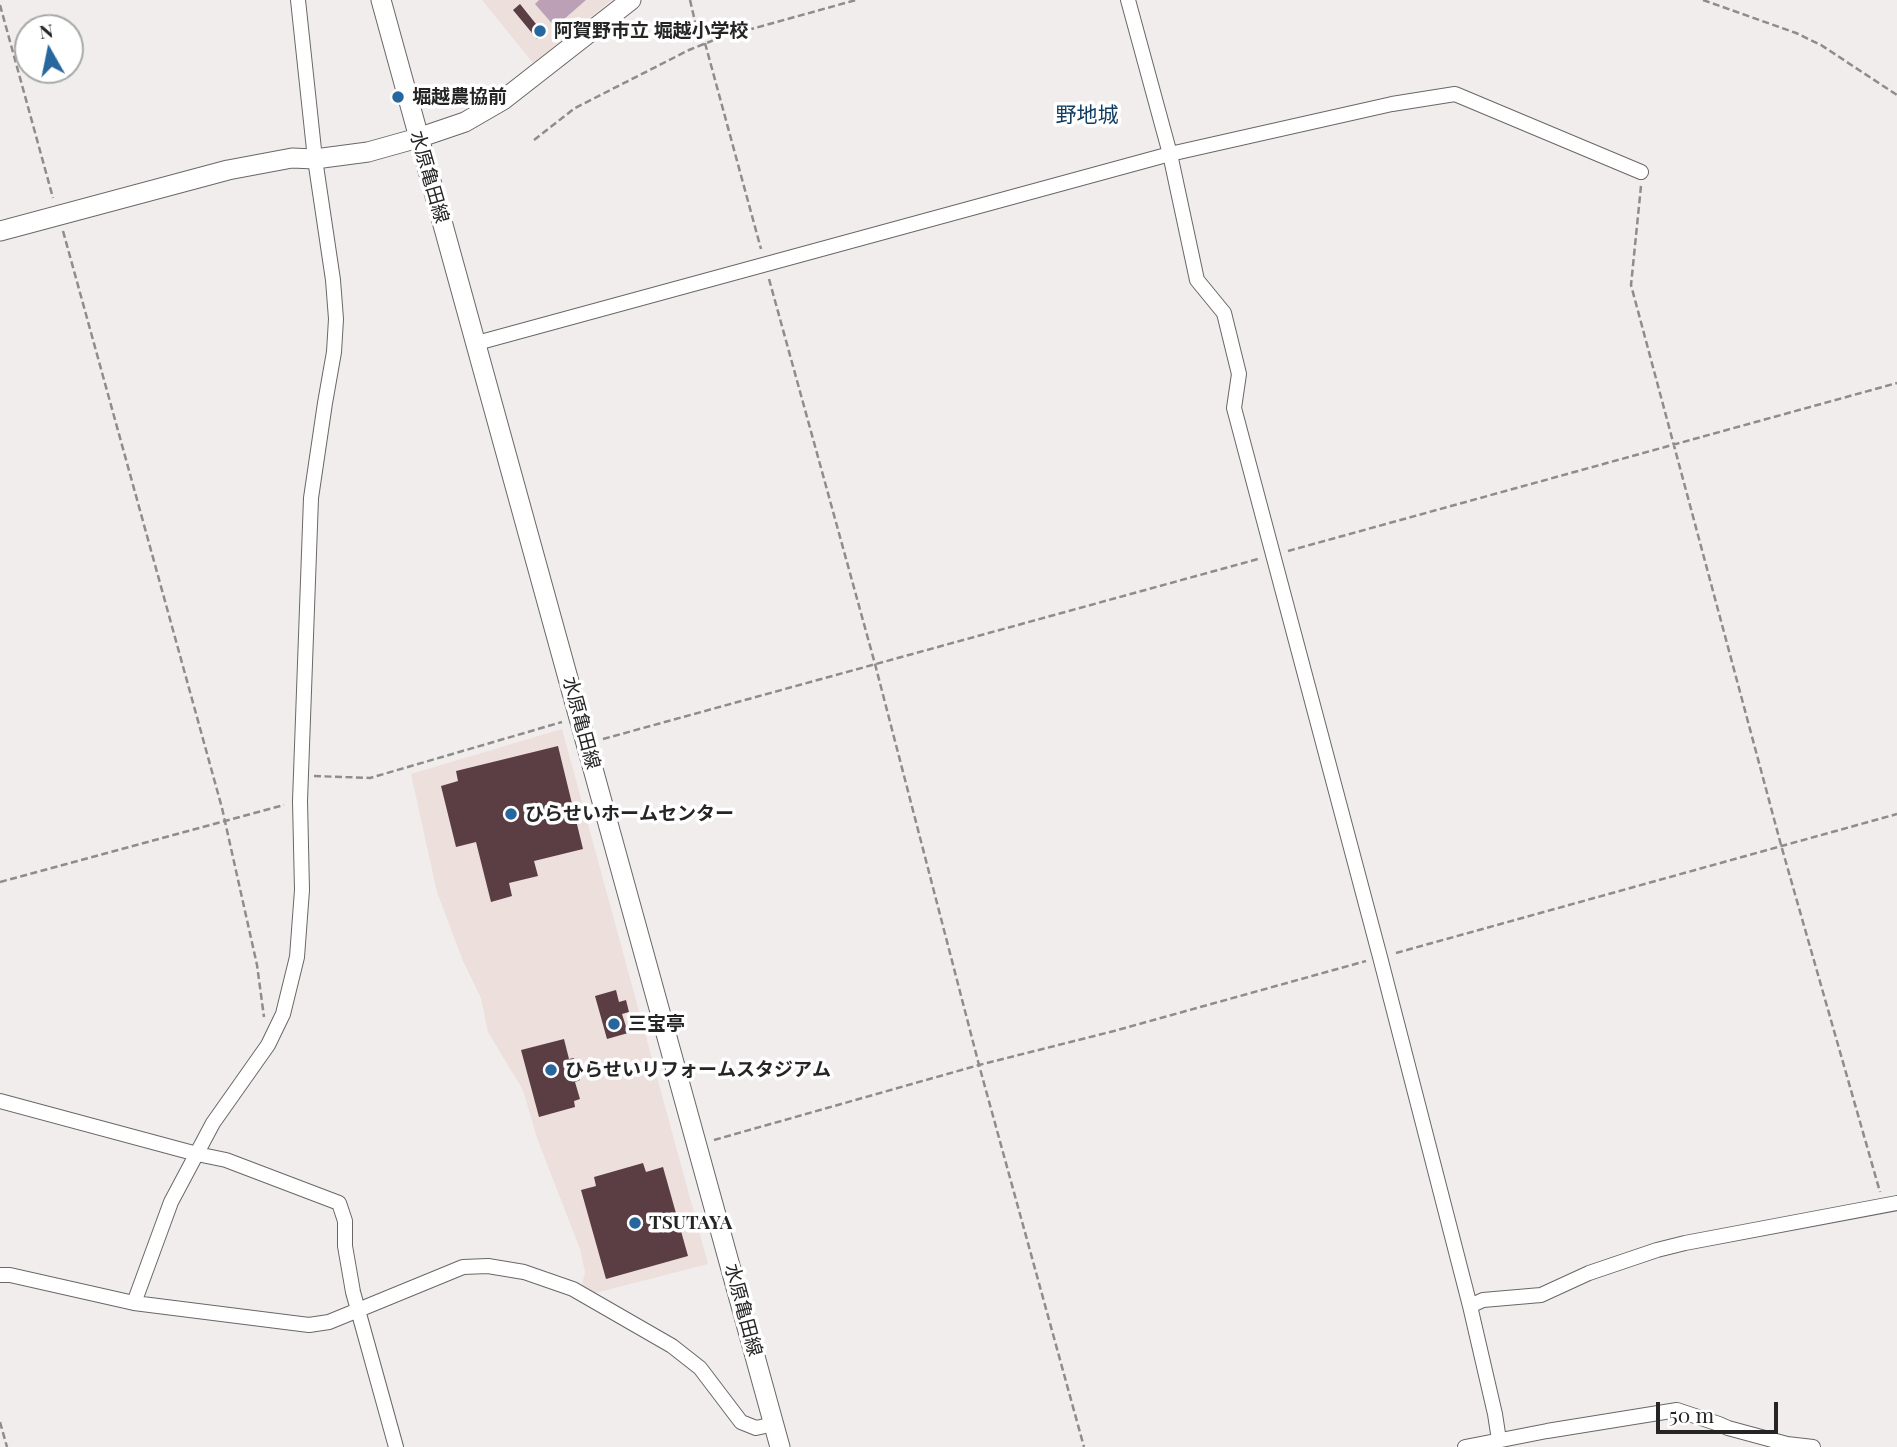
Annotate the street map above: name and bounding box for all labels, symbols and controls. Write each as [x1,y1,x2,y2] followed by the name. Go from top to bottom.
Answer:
[14,14,84,84] north arrow
[37,16,55,44] text: N
[554,20,748,42] place label: 阿賀野市立 堀越小学校
[532,23,548,39] marker: 阿賀野市立 堀越小学校
[412,86,507,108] place label: 堀越農協前
[390,89,406,105] marker: 堀越農協前
[1056,102,1118,128] district label: 野地城
[405,128,453,226] street label: 水原亀田線
[558,674,604,772] street label: 水原亀田線
[525,803,734,825] place label: ひらせいホームセンター
[503,806,519,822] marker: ひらせいホームセンター
[628,1013,685,1035] place label: 三宝亭
[606,1016,622,1032] marker: 三宝亭
[565,1059,831,1081] place label: ひらせいリフォームスタジアム
[543,1062,559,1078] marker: ひらせいリフォームスタジアム
[649,1212,733,1234] place label: TSUTAYA
[627,1215,643,1231] marker: TSUTAYA
[720,1261,766,1359] street label: 水原亀田線
[1659,1388,1782,1432] scale bar
[1669,1400,1714,1428] text: 50 m

